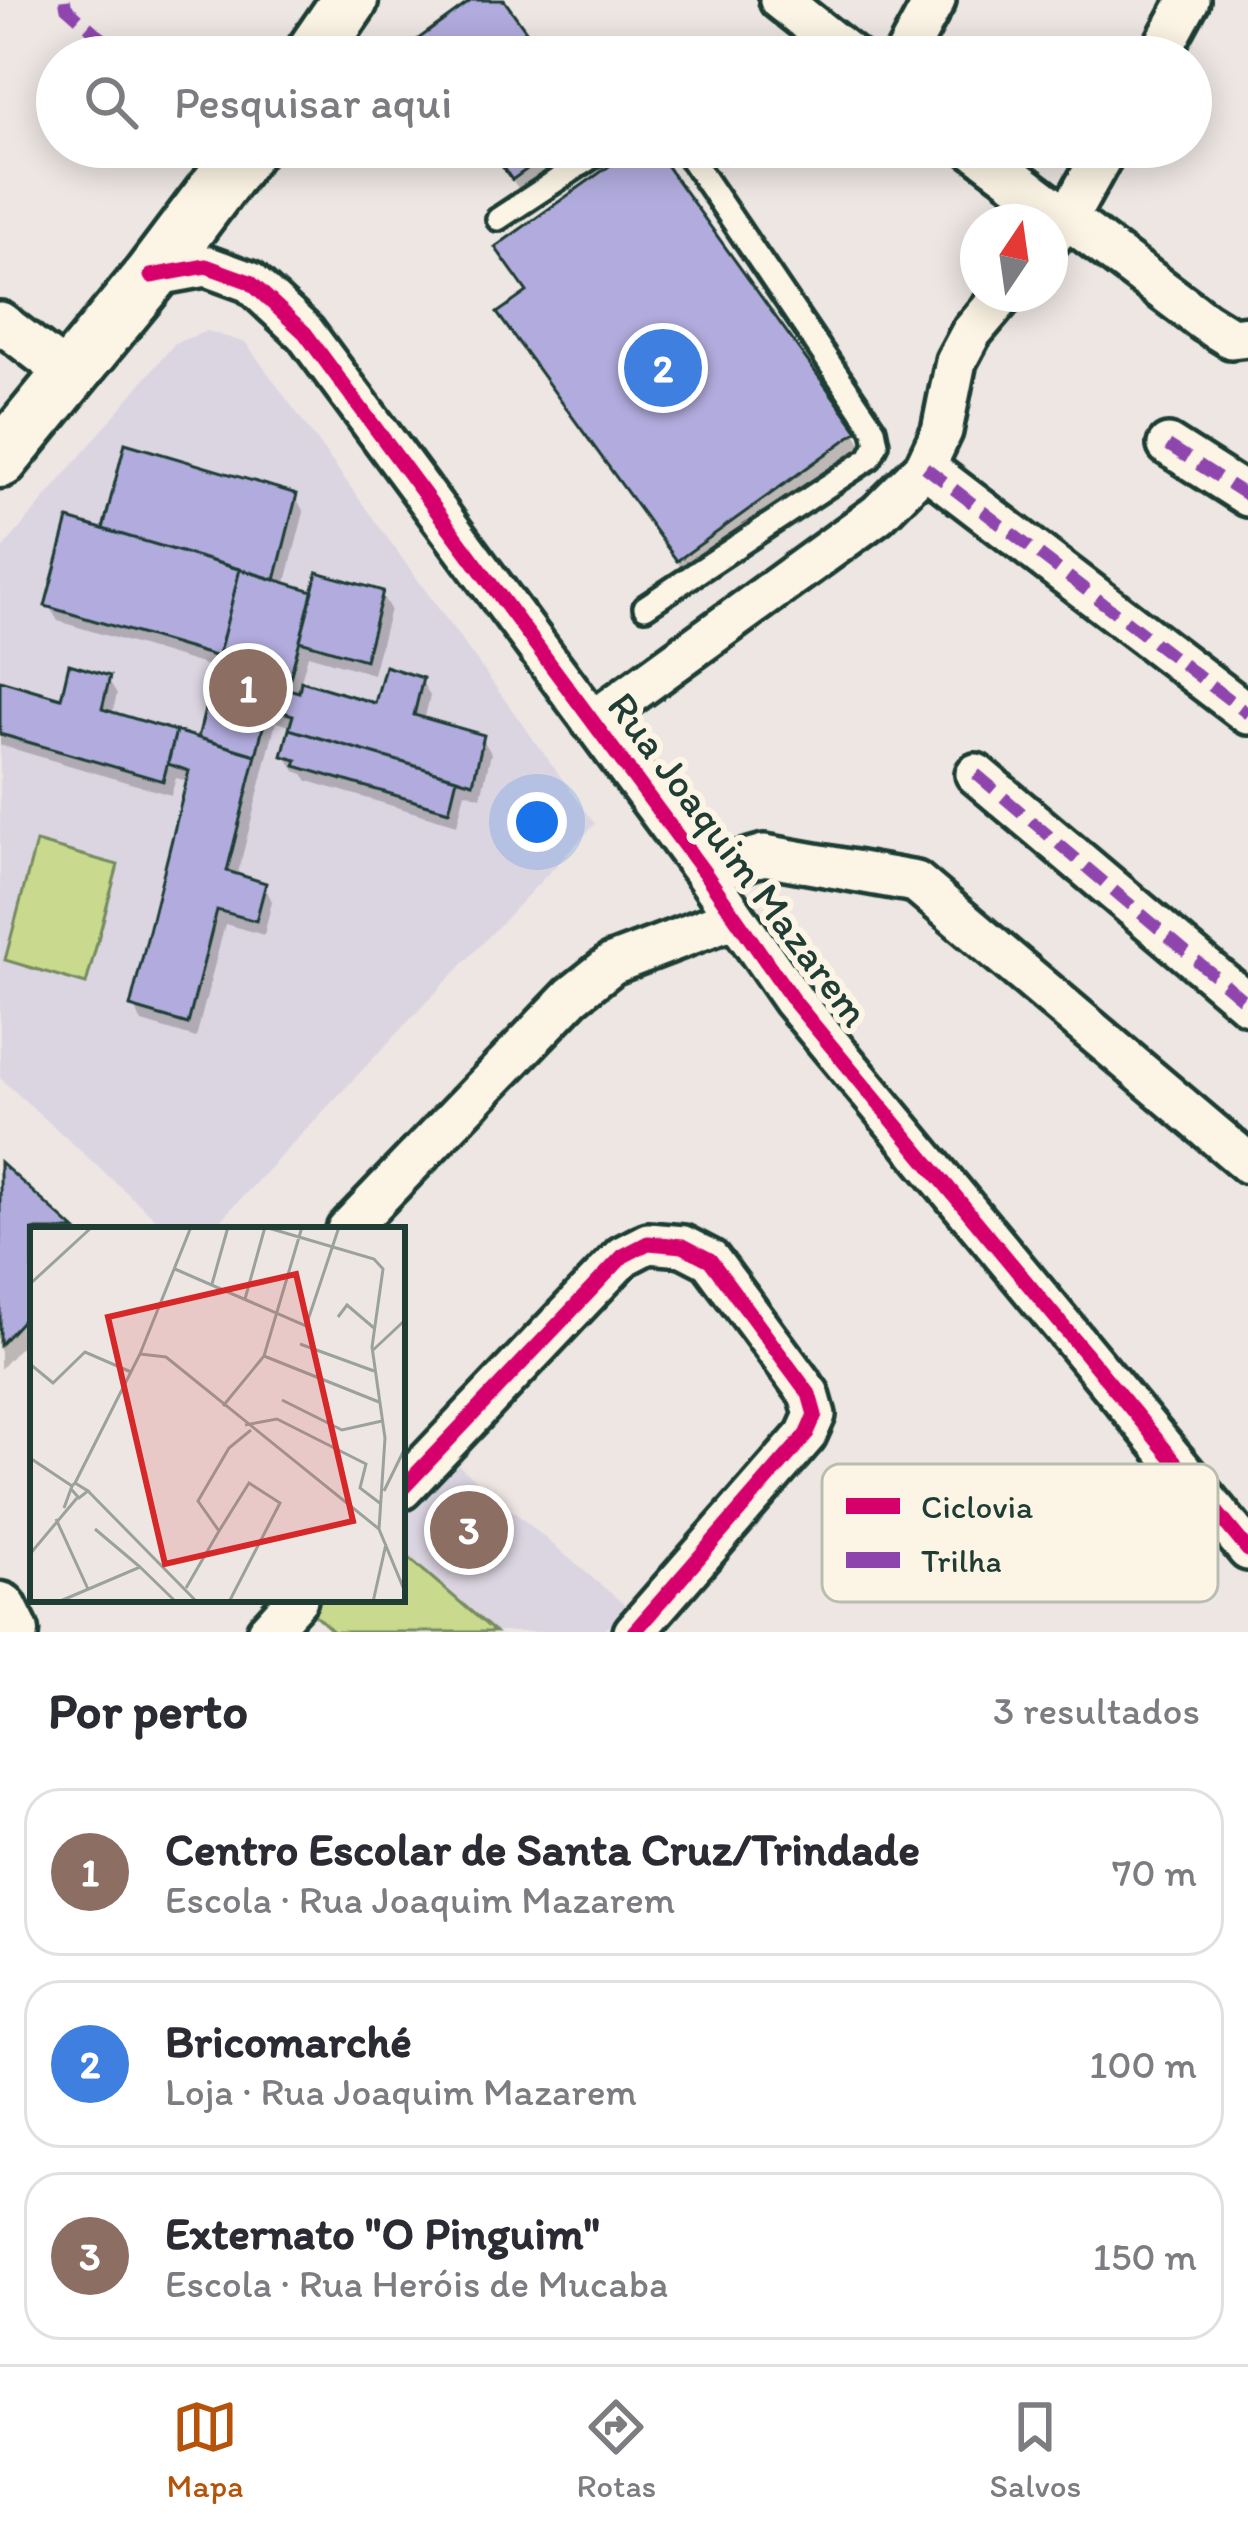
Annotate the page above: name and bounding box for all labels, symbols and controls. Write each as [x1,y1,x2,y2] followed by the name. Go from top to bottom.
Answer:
[36,36,1212,168] search box
[78,69,144,135] icon: search
[174,75,452,129] text: Pesquisar aqui
[960,204,1068,312] north arrow
[624,323,702,413] pin: 2
[209,643,287,733] pin: 1
[597,682,881,1036] street label: Rua Joaquim Mazarem
[507,792,567,852] your location
[30,1227,405,1602] inset map
[822,1464,1218,1602] legend
[430,1485,508,1575] pin: 3
[921,1487,1033,1526] text: Ciclovia
[921,1541,1002,1580] text: Trilha
[48,1680,248,1741] text: Por perto
[993,1687,1200,1734] text: 3 resultados
[165,1822,920,1876] text: Centro Escolar de Santa Cruz/Trindade
[81,1849,99,1896] text: 1
[1112,1849,1197,1896] text: 70 m
[165,1876,675,1923] text: Escola · Rua Joaquim Mazarem
[165,2014,412,2068] text: Bricomarché
[80,2041,100,2088] text: 2
[1089,2041,1197,2088] text: 100 m
[165,2068,637,2115] text: Loja · Rua Joaquim Mazarem
[165,2206,600,2260] text: Externato "O Pinguim"
[79,2233,101,2280] text: 3
[1093,2233,1197,2280] text: 150 m
[165,2260,668,2307] text: Escola · Rua Heróis de Mucaba
[167,2394,243,2505] tab: Mapa
[577,2394,656,2505] tab: Rotas
[989,2394,1081,2505] tab: Salvos

